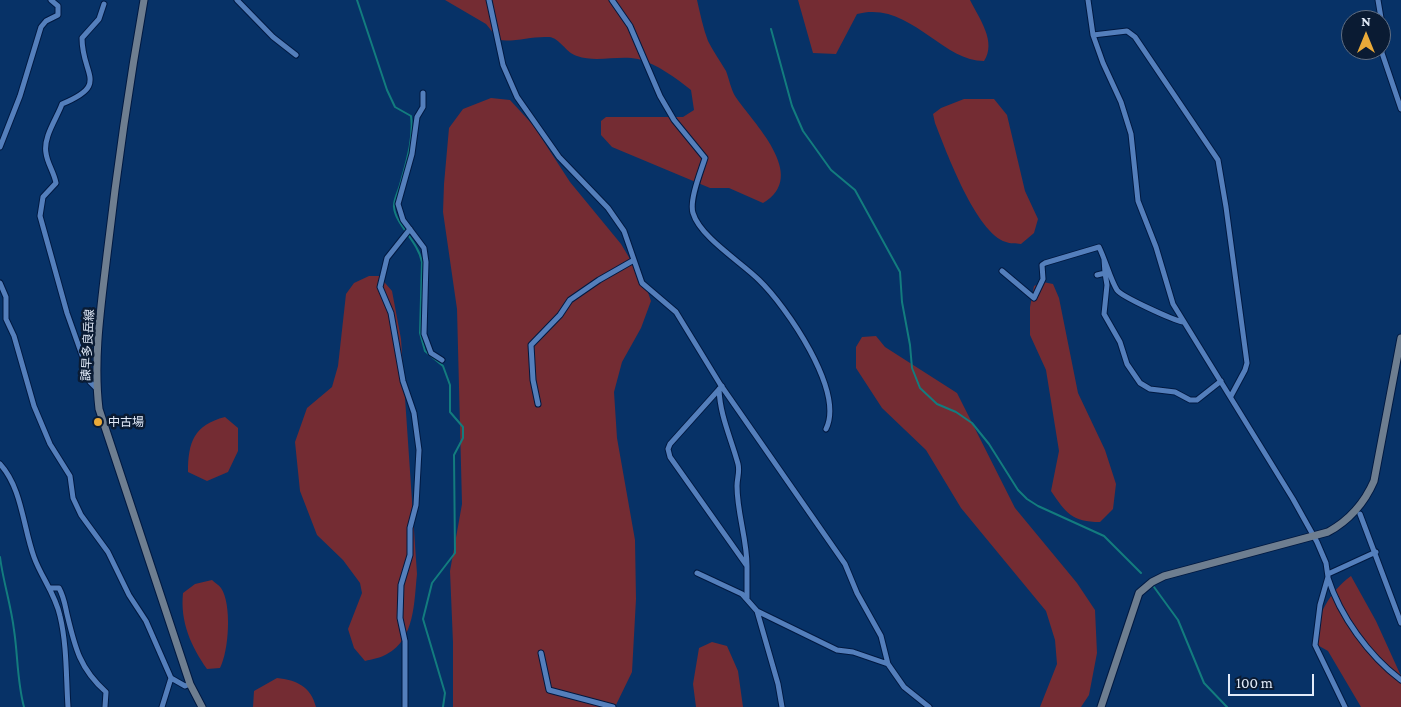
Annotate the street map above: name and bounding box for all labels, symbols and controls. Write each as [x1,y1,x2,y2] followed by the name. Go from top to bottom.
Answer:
[1341,10,1391,60] north arrow
[1361,13,1371,29] text: N
[79,309,97,381] street label: 諫早多良岳線
[108,415,144,429] place label: 中古場
[92,416,104,428] marker: 中古場
[1231,664,1317,696] scale bar
[1236,675,1273,691] text: 100 m

